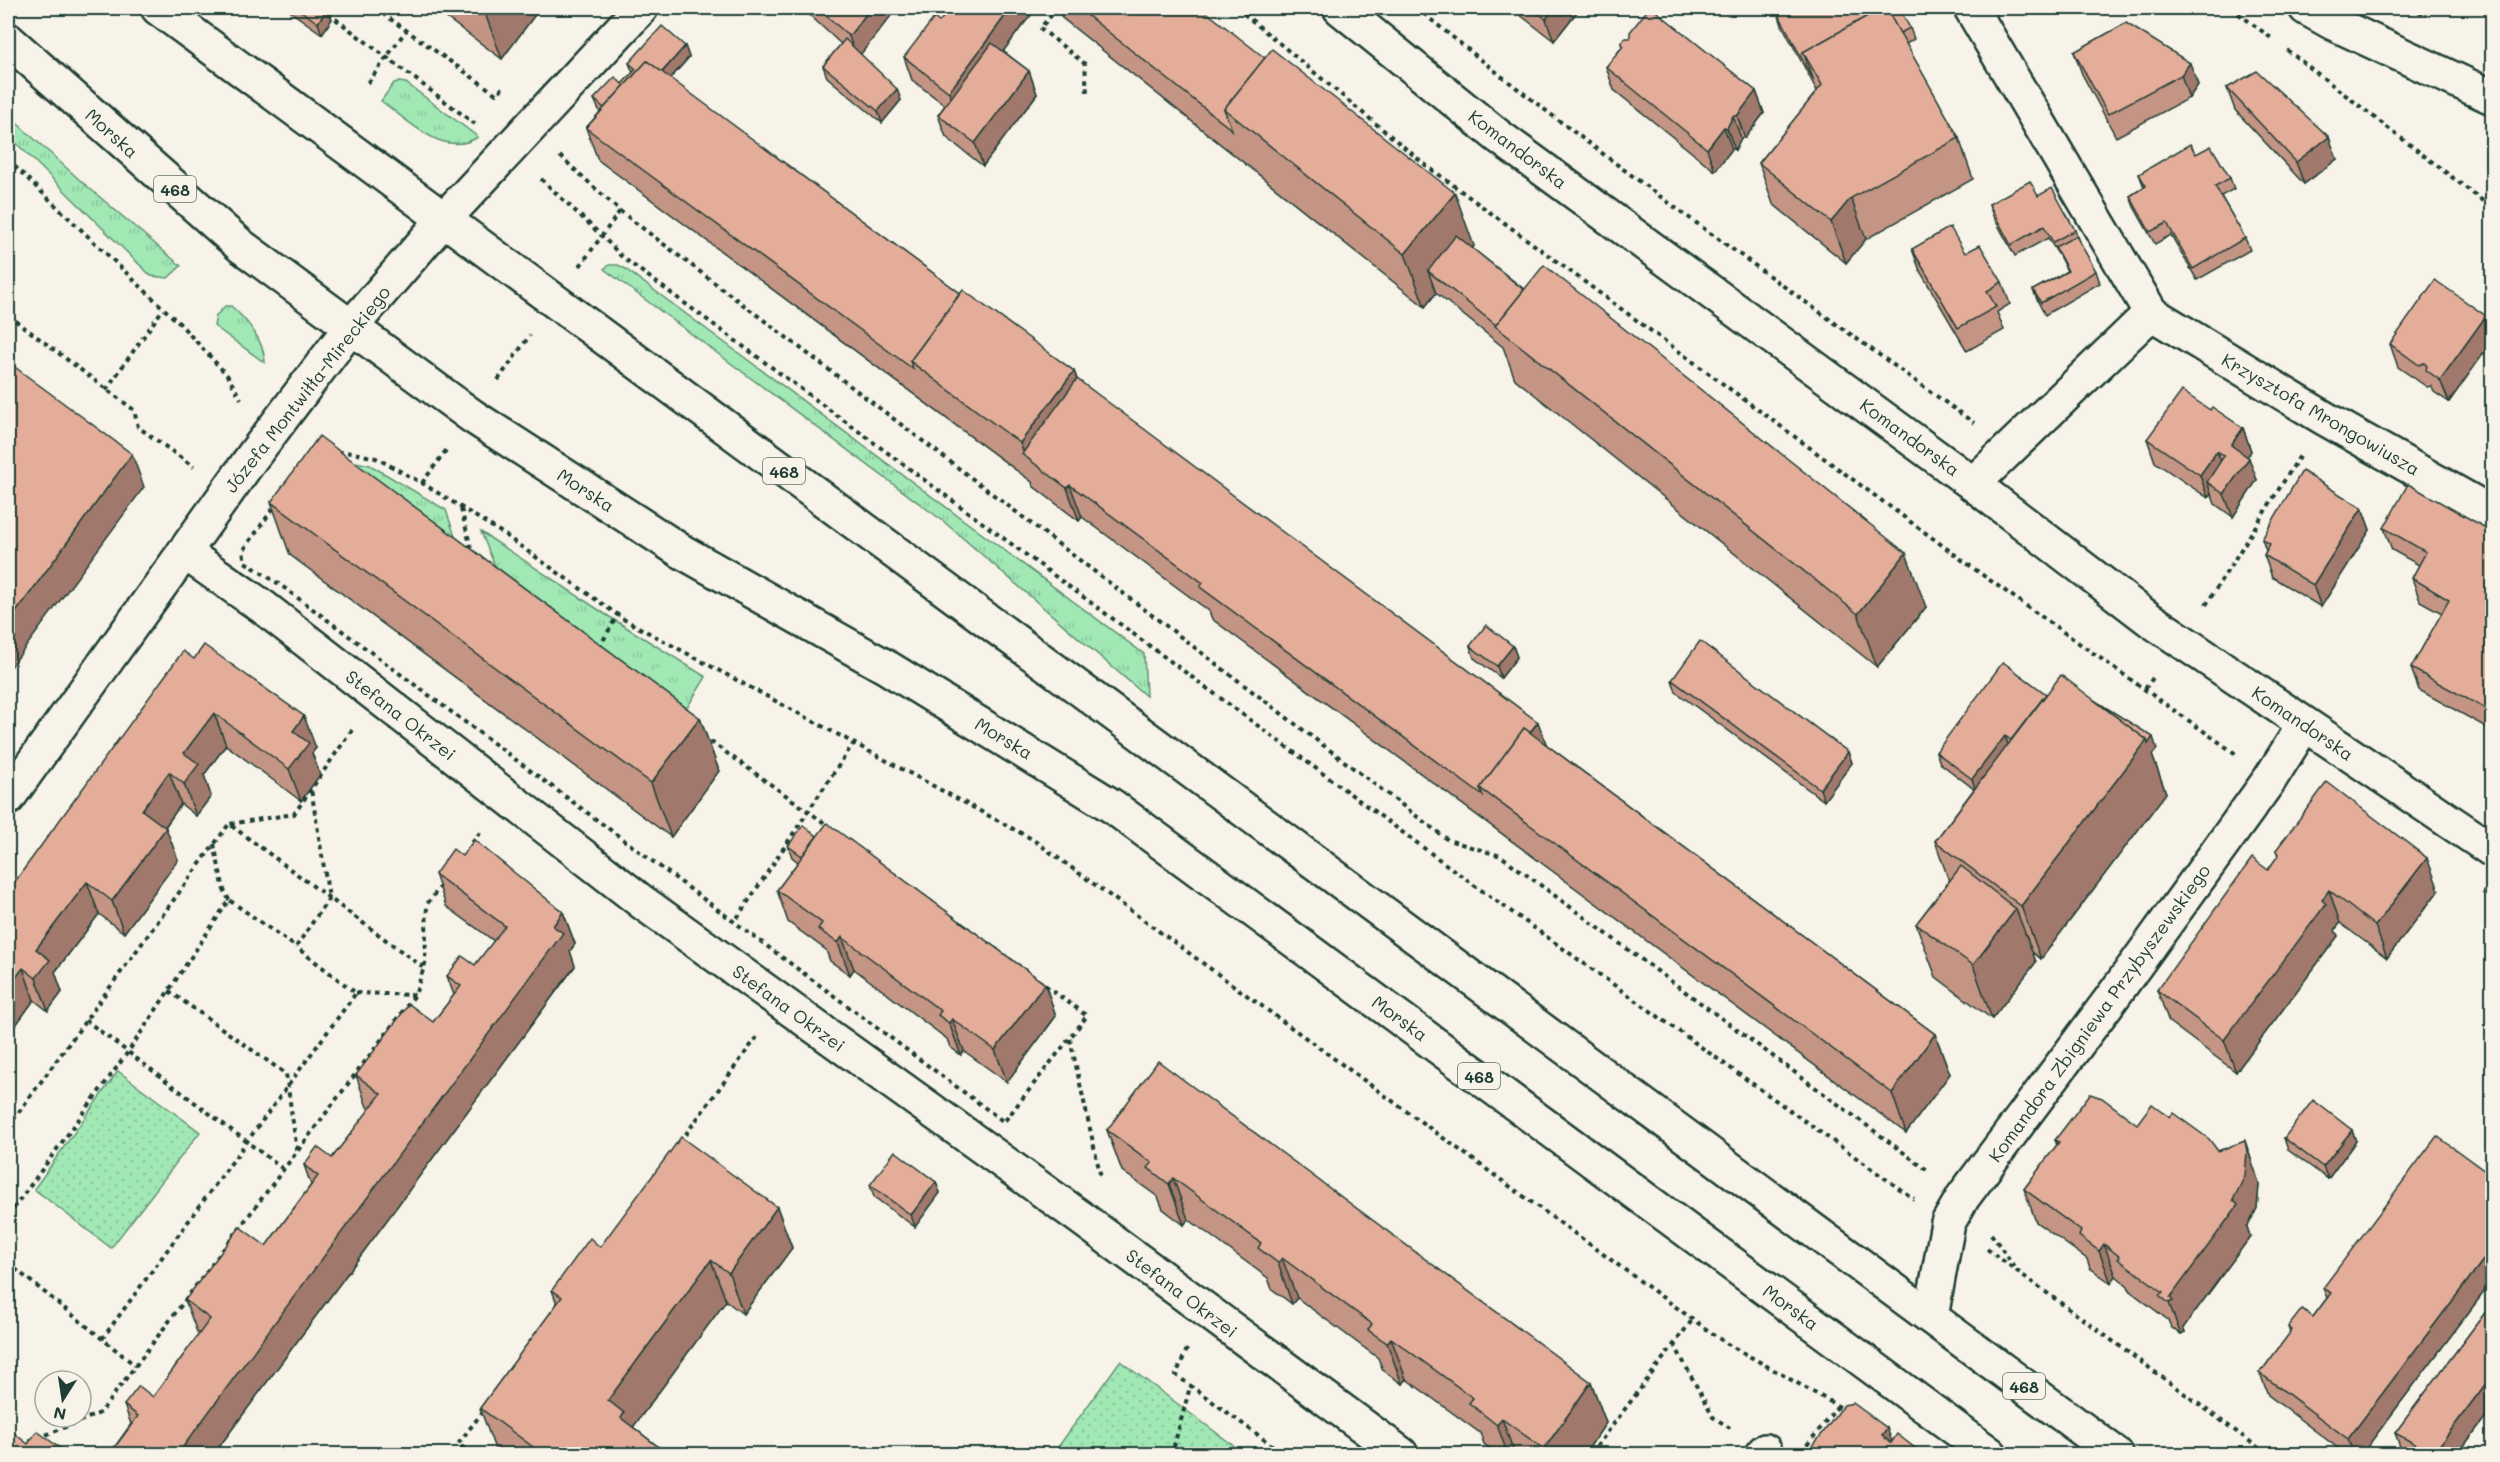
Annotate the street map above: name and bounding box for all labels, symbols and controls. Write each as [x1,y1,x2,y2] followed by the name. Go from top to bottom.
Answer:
[80,103,144,163] street label: Morska
[1464,104,1572,194] street label: Komandorska
[154,176,196,202] road number: 468
[219,280,395,497] street label: Józefa Montwiłła-Mireckiego
[2218,347,2424,481] street label: Krzysztofa Mrongowiusza
[1855,393,1965,481] street label: Komandorska
[763,458,805,484] road number: 468
[553,463,619,517] street label: Morska
[341,664,461,766] street label: Stefana Okrzei
[2247,680,2359,766] street label: Komandorska
[971,711,1037,765] street label: Morska
[1983,859,2215,1167] street label: Komandora Zbigniewa Przybyszewskiego
[728,959,850,1057] street label: Stefana Okrzei
[1367,990,1433,1046] street label: Morska
[1458,1063,1500,1089] road number: 468
[1121,1243,1243,1343] street label: Stefana Okrzei
[1758,1279,1824,1335] street label: Morska
[33,1369,93,1429] north arrow
[2003,1373,2045,1399] road number: 468
[52,1403,68,1426] text: N

